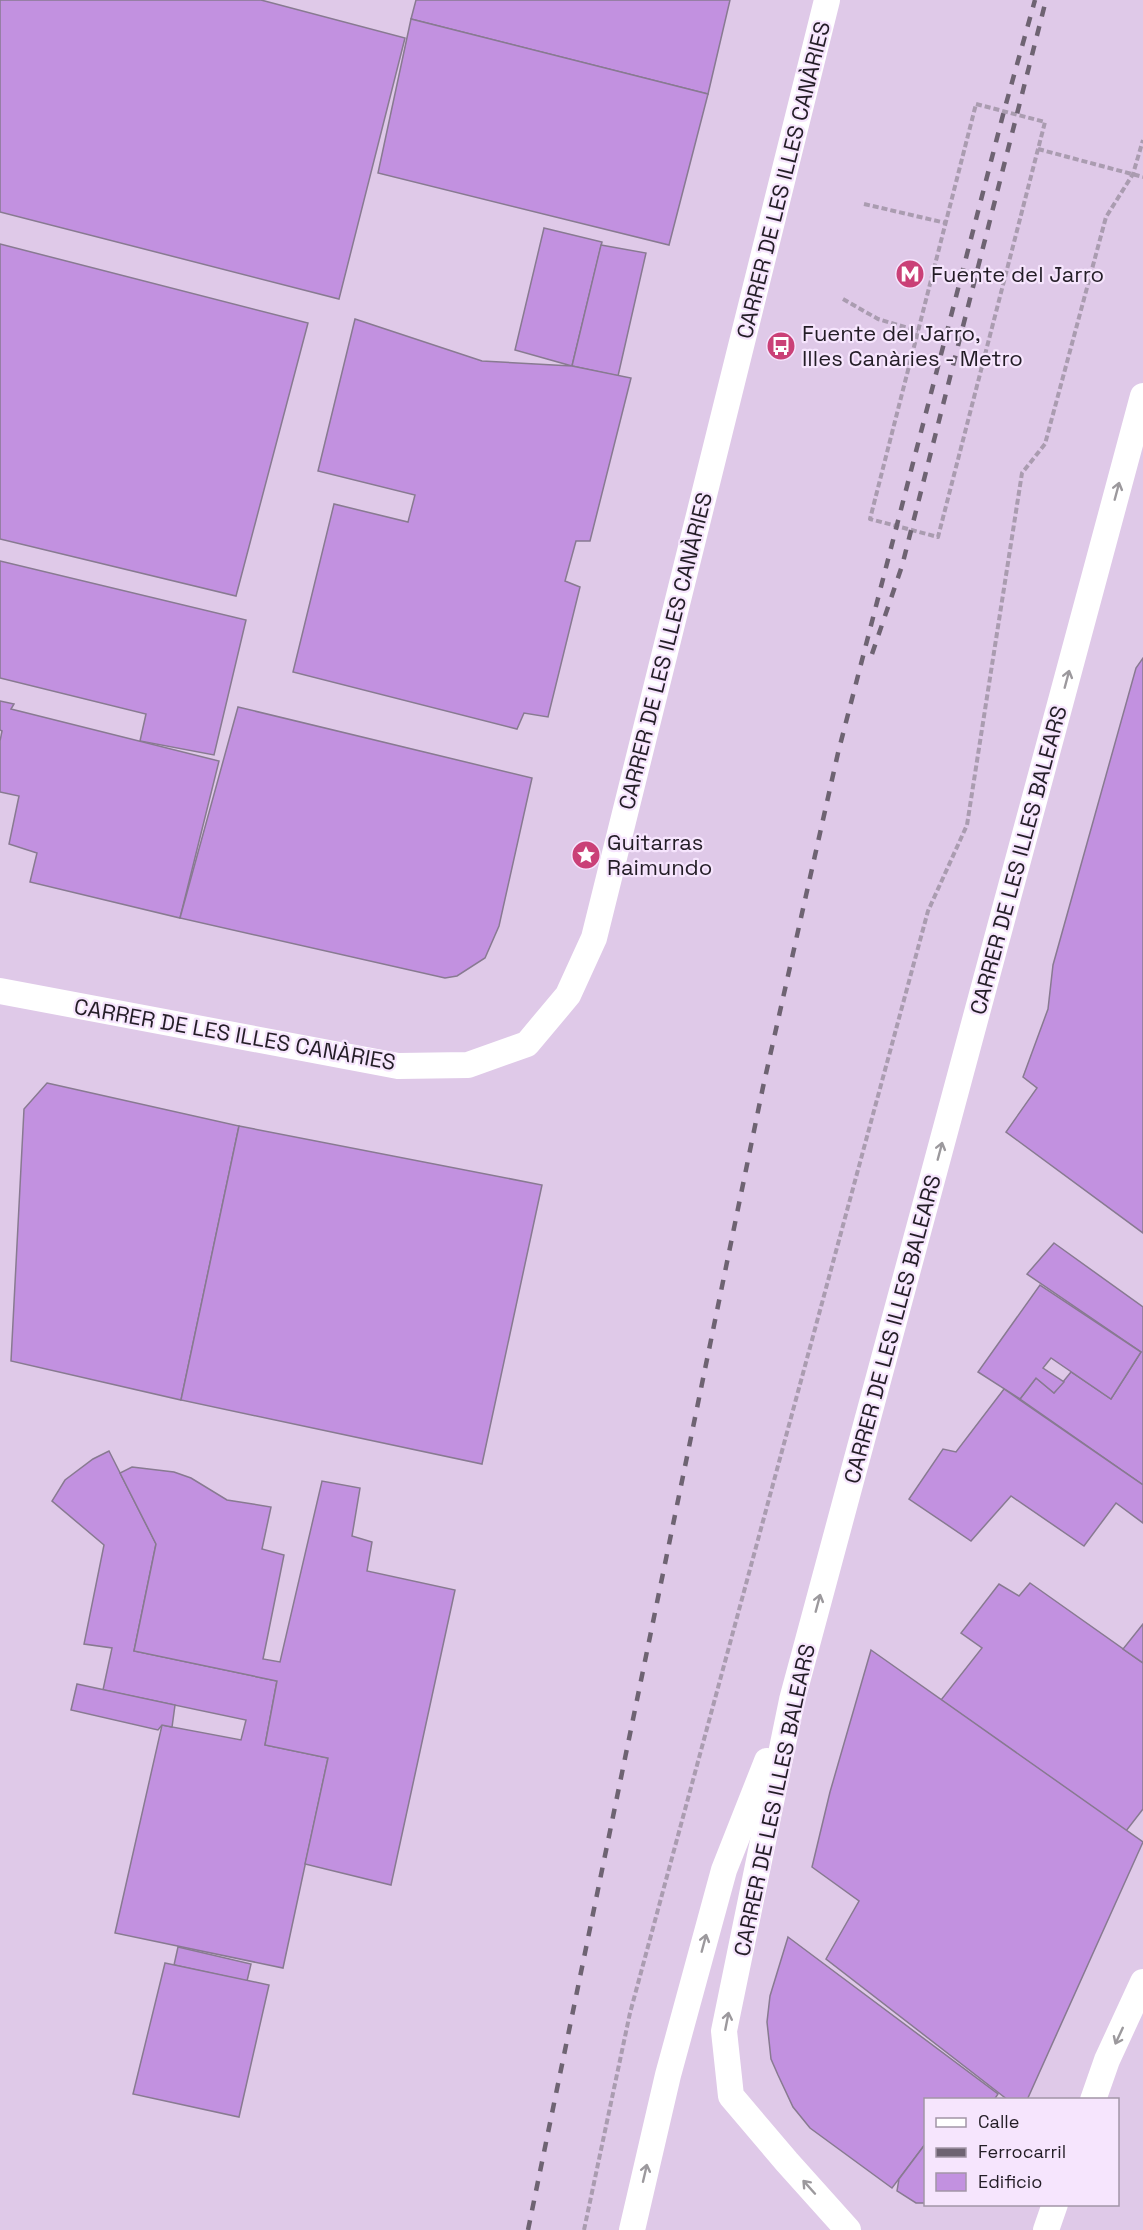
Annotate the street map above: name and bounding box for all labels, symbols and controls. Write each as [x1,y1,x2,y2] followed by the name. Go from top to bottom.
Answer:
[730,18,836,342] street label: CARRER DE LES ILLES CANÀRIES
[894,258,926,290] metro station icon: Fuente del Jarro
[931,260,1104,288] place label: Fuente del Jarro
[802,319,1023,372] place label: Fuente del Jarro, Illes Canàries - Metro
[765,330,797,362] bus stop icon: Fuente del Jarro, Illes Canàries - Metro
[1112,482,1124,501] one-way arrow
[612,489,718,813] street label: CARRER DE LES ILLES CANÀRIES
[1061,670,1073,689] one-way arrow
[963,703,1073,1017] street label: CARRER DE LES ILLES BALEARS
[607,828,712,881] place label: Guitarras Raimundo
[570,839,602,871] place icon: Guitarras Raimundo
[72,992,398,1076] street label: CARRER DE LES ILLES CANÀRIES
[934,1142,946,1161] one-way arrow
[837,1172,947,1486] street label: CARRER DE LES ILLES BALEARS
[813,1594,824,1613] one-way arrow
[727,1641,821,1959] street label: CARRER DE LES ILLES BALEARS
[699,1934,710,1953] one-way arrow
[722,2012,733,2032] one-way arrow
[1112,2026,1124,2044] one-way arrow
[924,2098,1119,2206] legend
[978,2110,1019,2133] text: Calle
[978,2140,1066,2163] text: Ferrocarril
[640,2164,652,2183] one-way arrow
[978,2170,1042,2193] text: Edificio
[802,2180,816,2195] one-way arrow

